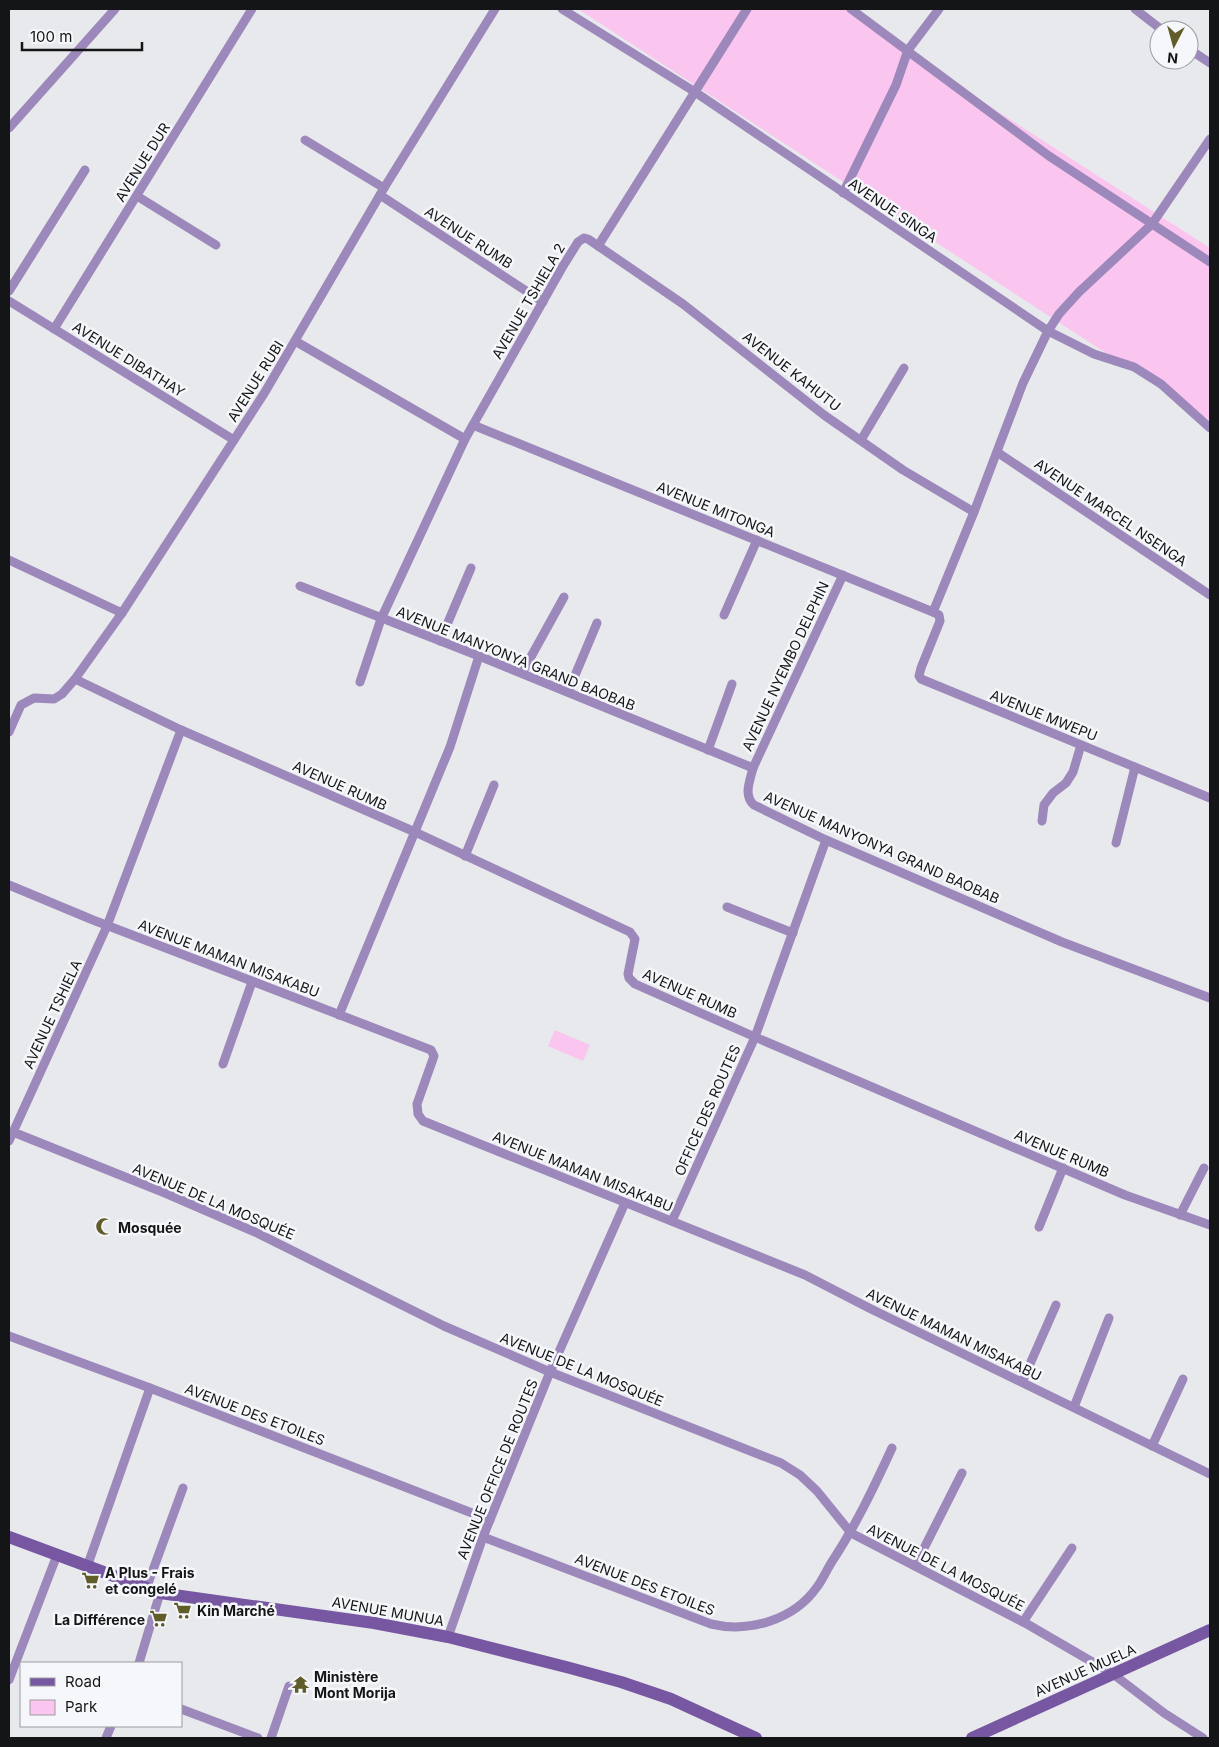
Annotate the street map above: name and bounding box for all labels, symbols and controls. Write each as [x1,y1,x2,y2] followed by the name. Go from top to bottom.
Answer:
[22,20,142,52] scale bar
[1149,20,1199,70] north arrow
[30,27,72,46] text: 100 m
[1166,49,1179,67] text: N
[111,119,173,205] street label: AVENUE DUR
[845,174,941,246] street label: AVENUE SINGA
[422,202,516,272] street label: AVENUE RUMB
[488,240,568,362] street label: AVENUE TSHIELA 2
[70,318,189,401] street label: AVENUE DIBATHAY
[740,328,844,414] street label: AVENUE KAHUTU
[223,337,287,425] street label: AVENUE RUBI
[1032,455,1191,570] street label: AVENUE MARCEL NSENGA
[654,477,778,541] street label: AVENUE MITONGA
[738,579,832,753] street label: AVENUE NYEMBO DELPHIN
[394,602,638,714] street label: AVENUE MANYONYA GRAND BAOBAB
[988,686,1100,744] street label: AVENUE MWEPU
[290,757,390,813] street label: AVENUE RUMB
[762,787,1002,907] street label: AVENUE MANYONYA GRAND BAOBAB
[136,916,322,1000] street label: AVENUE MAMAN MISAKABU
[19,957,85,1071] street label: AVENUE TSHIELA
[640,965,740,1021] street label: AVENUE RUMB
[670,1042,744,1178] street label: OFFICE DES ROUTES
[1012,1125,1112,1181] street label: AVENUE RUMB
[490,1127,676,1215] street label: AVENUE MAMAN MISAKABU
[130,1159,298,1243] street label: AVENUE DE LA MOSQUÉE
[94,1217,114,1237] mosque icon: Mosquée
[118,1219,182,1236] place label: Mosquée
[864,1284,1044,1384] street label: AVENUE MAMAN MISAKABU
[498,1328,666,1410] street label: AVENUE DE LA MOSQUÉE
[453,1376,541,1562] street label: AVENUE OFFICE DE ROUTES
[183,1379,327,1449] street label: AVENUE DES ETOILES
[864,1520,1028,1614] street label: AVENUE DE LA MOSQUÉE
[573,1549,717,1619] street label: AVENUE DES ETOILES
[105,1564,195,1597] place label: A Plus - Frais et congelé
[81,1570,101,1590] supermarket icon: A Plus - Frais et congelé
[331,1593,446,1629] street label: AVENUE MUNUA
[173,1600,193,1620] supermarket icon: Kin Marché
[197,1602,275,1619] place label: Kin Marché
[149,1609,169,1629] supermarket icon: La Différence
[54,1611,145,1628] place label: La Différence
[1032,1640,1139,1700] street label: AVENUE MUELA
[20,1662,182,1727] legend
[314,1668,396,1701] place label: Ministère Mont Morija
[65,1672,101,1691] text: Road
[290,1674,310,1694] temple icon: Ministère Mont Morija
[65,1697,98,1716] text: Park

